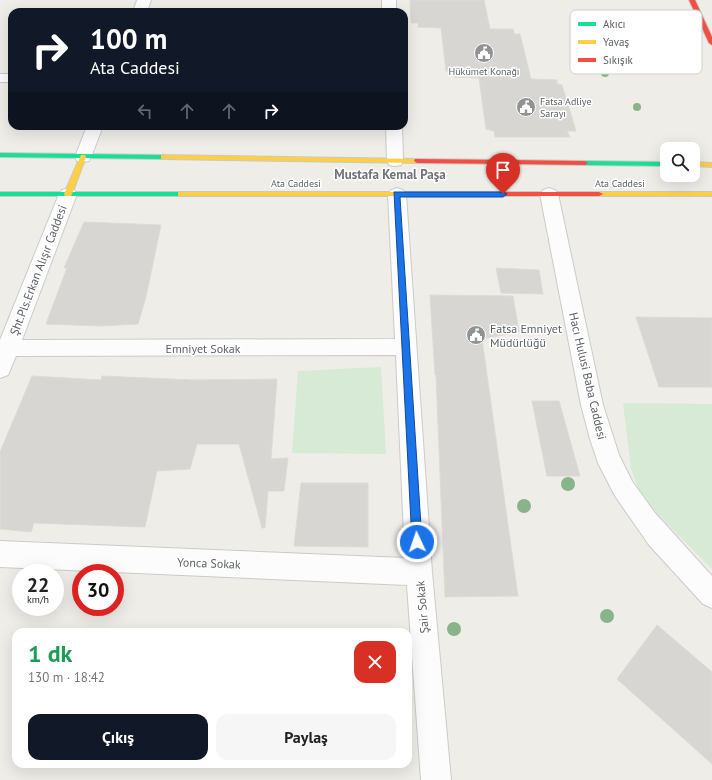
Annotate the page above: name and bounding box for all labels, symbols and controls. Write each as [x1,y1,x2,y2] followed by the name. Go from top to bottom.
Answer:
[570,10,702,74] legend
[603,17,626,31] text: Akıcı
[90,20,167,57] text: 100 m
[24,24,76,76] icon: right
[603,35,630,49] text: Yavaş
[473,42,495,64] public building icon: Hükümet Konağı
[603,53,634,67] text: Sıkışık
[90,56,180,79] text: Ata Caddesi
[448,65,520,78] place label: Hükümet Konağı
[540,95,592,120] place label: Fatsa Adliye Sarayı
[515,96,537,118] public building icon: Fatsa Adliye Sarayı
[134,100,156,122] icon: left
[176,100,198,122] icon: ahead
[218,100,240,122] icon: ahead
[260,100,282,122] icon: right
[660,142,700,182] map controls
[660,142,700,182] button: search
[486,153,520,194] pin
[492,159,514,181] icon: arrive
[334,166,446,183] district label: Mustafa Kemal Paşa
[271,177,321,190] street label: Ata Caddesi
[595,177,645,190] street label: Ata Caddesi
[6,203,70,337] street label: Şht.Pls.Erkan Alışır Caddesi
[566,311,610,441] street label: Hacı Hulusi Baba Caddesi
[490,321,562,350] place label: Fatsa Emniyet Müdürlüğü
[465,324,487,346] public building icon: Fatsa Emniyet Müdürlüğü
[165,341,241,356] street label: Emniyet Sokak
[396,521,438,563] position arrow
[177,554,241,572] street label: Yonca Sokak
[72,564,124,616] speed limit sign: 30
[27,572,49,598] text: 22
[412,580,432,634] street label: Şair Sokak
[27,593,49,606] text: km/h
[28,638,72,669] text: 1 dk
[354,641,396,683] button: close
[28,669,105,686] text: 130 m · 18:42
[28,714,208,760] button: Çıkış
[216,714,396,760] button: Paylaş

